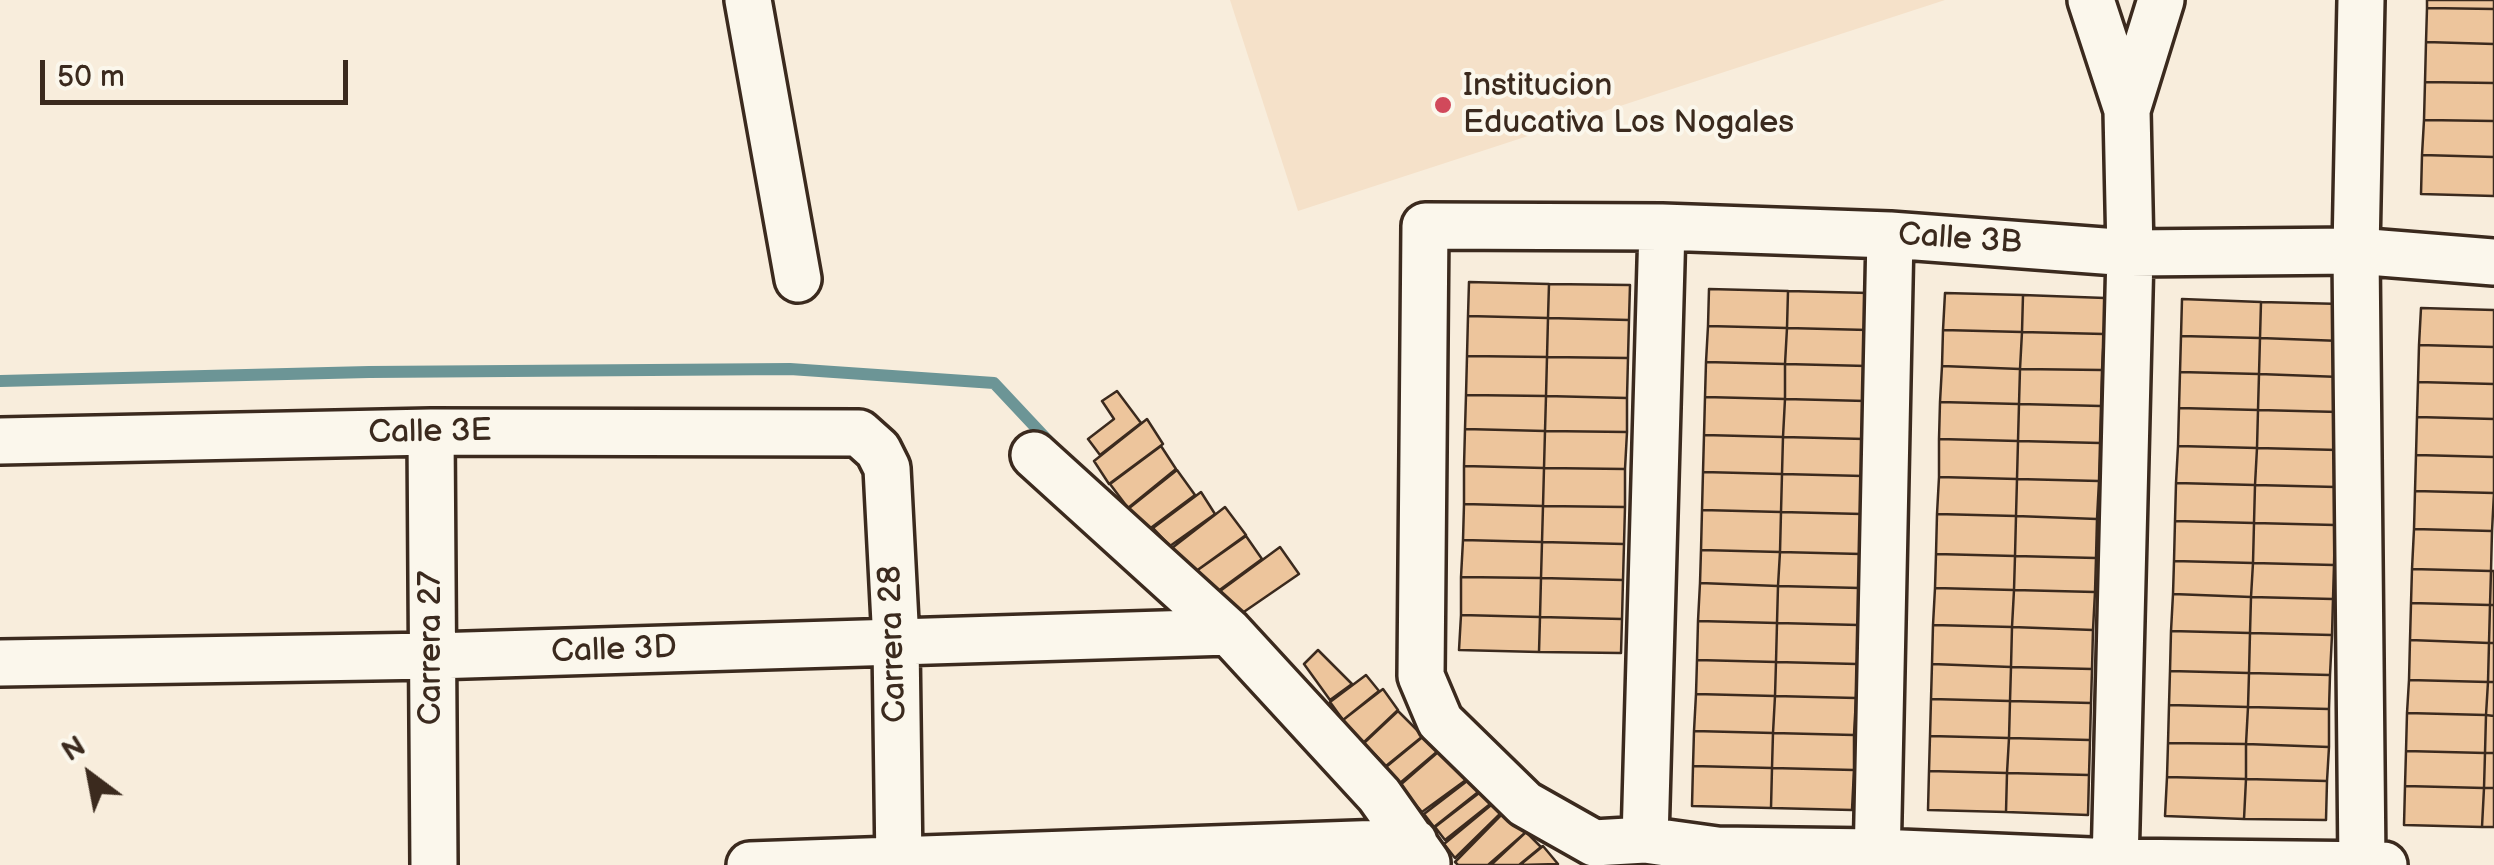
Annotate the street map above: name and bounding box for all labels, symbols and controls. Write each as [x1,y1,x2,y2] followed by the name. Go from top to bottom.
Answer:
[45,40,352,102] scale bar
[57,59,125,95] text: 50 m
[1463,68,1794,143] place label: Institucion Educativa Los Nogales
[1432,94,1454,116] marker: Institucion Educativa Los Nogales
[1897,217,2023,263] street label: Calle 3B
[368,413,492,453] street label: Calle 3E
[872,565,916,723] street label: Carrera 28
[413,571,451,725] street label: Carrera 27
[551,630,677,672] street label: Calle 3D
[40,725,140,825] north arrow
[56,730,91,769] text: N

